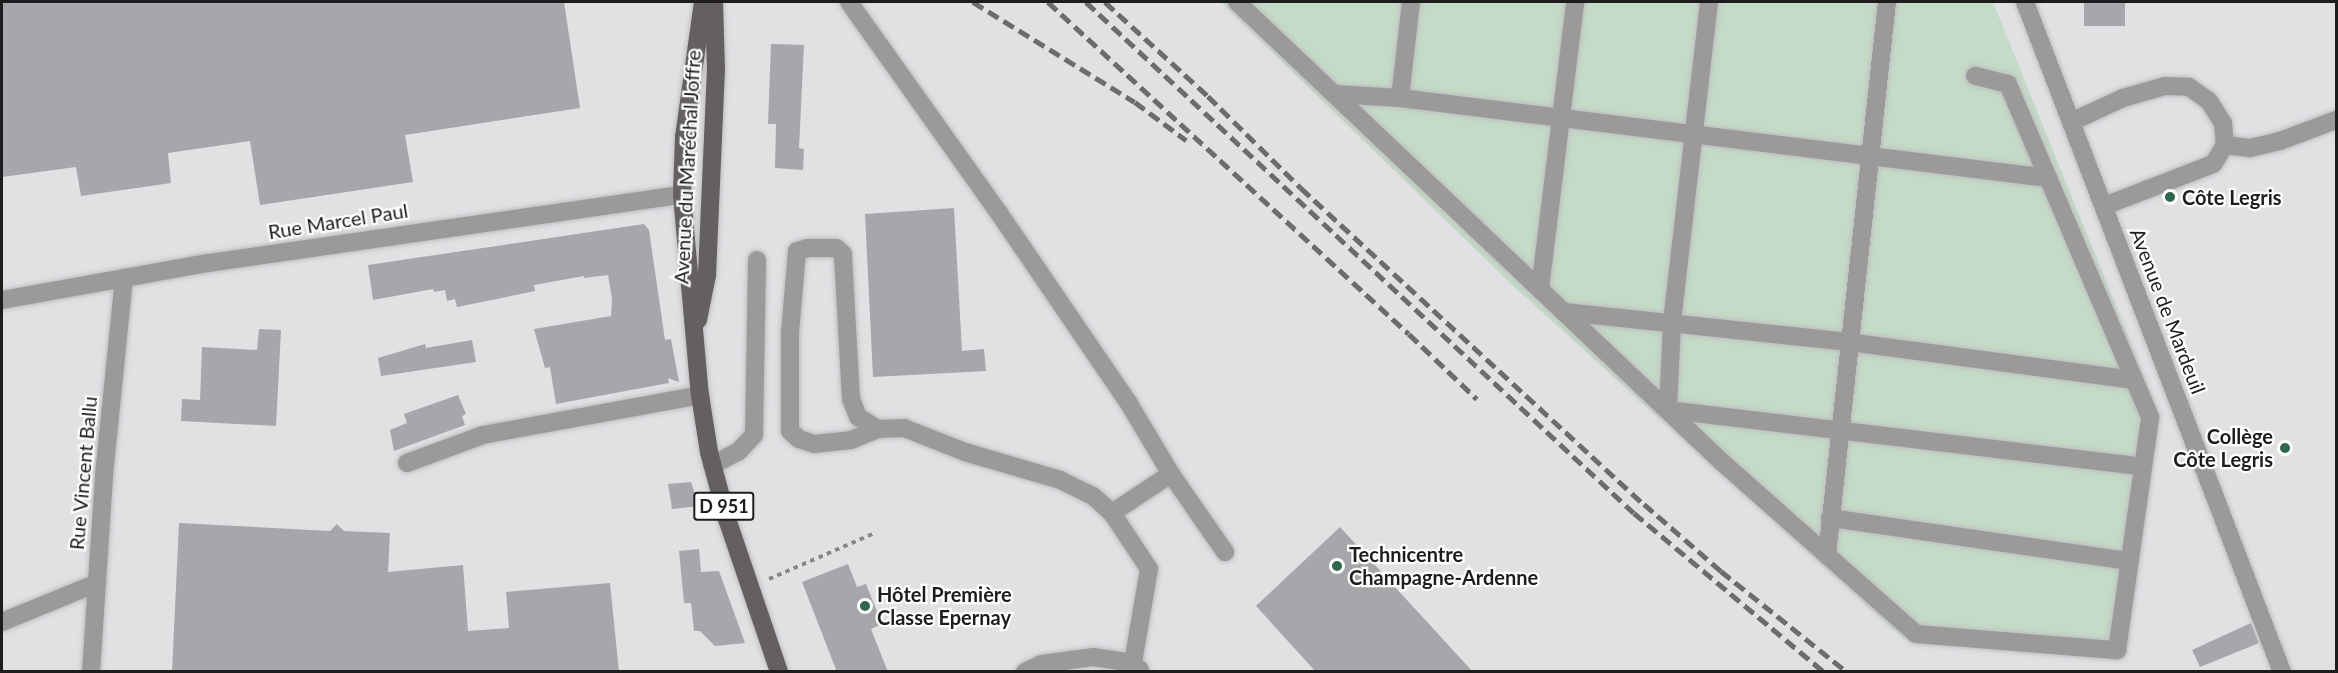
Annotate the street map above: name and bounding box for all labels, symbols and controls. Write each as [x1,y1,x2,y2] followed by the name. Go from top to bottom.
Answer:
[669,49,705,285] street label: Avenue du Maréchal Joffre
[2182,185,2282,209] place label: Côte Legris
[2163,190,2177,204] marker: Côte Legris
[266,198,410,244] street label: Rue Marcel Paul
[2125,225,2211,397] street label: Avenue de Mardeuil
[64,395,102,551] street label: Rue Vincent Ballu
[2173,424,2273,471] place label: Collège Côte Legris
[2278,441,2292,455] marker: Collège Côte Legris
[692,491,756,521] road number: D 951
[1349,542,1538,589] place label: Technicentre Champagne-Ardenne
[1330,559,1344,573] marker: Technicentre Champagne-Ardenne
[877,582,1012,629] place label: Hôtel Première Classe Epernay
[858,599,872,613] marker: Hôtel Première Classe Epernay

